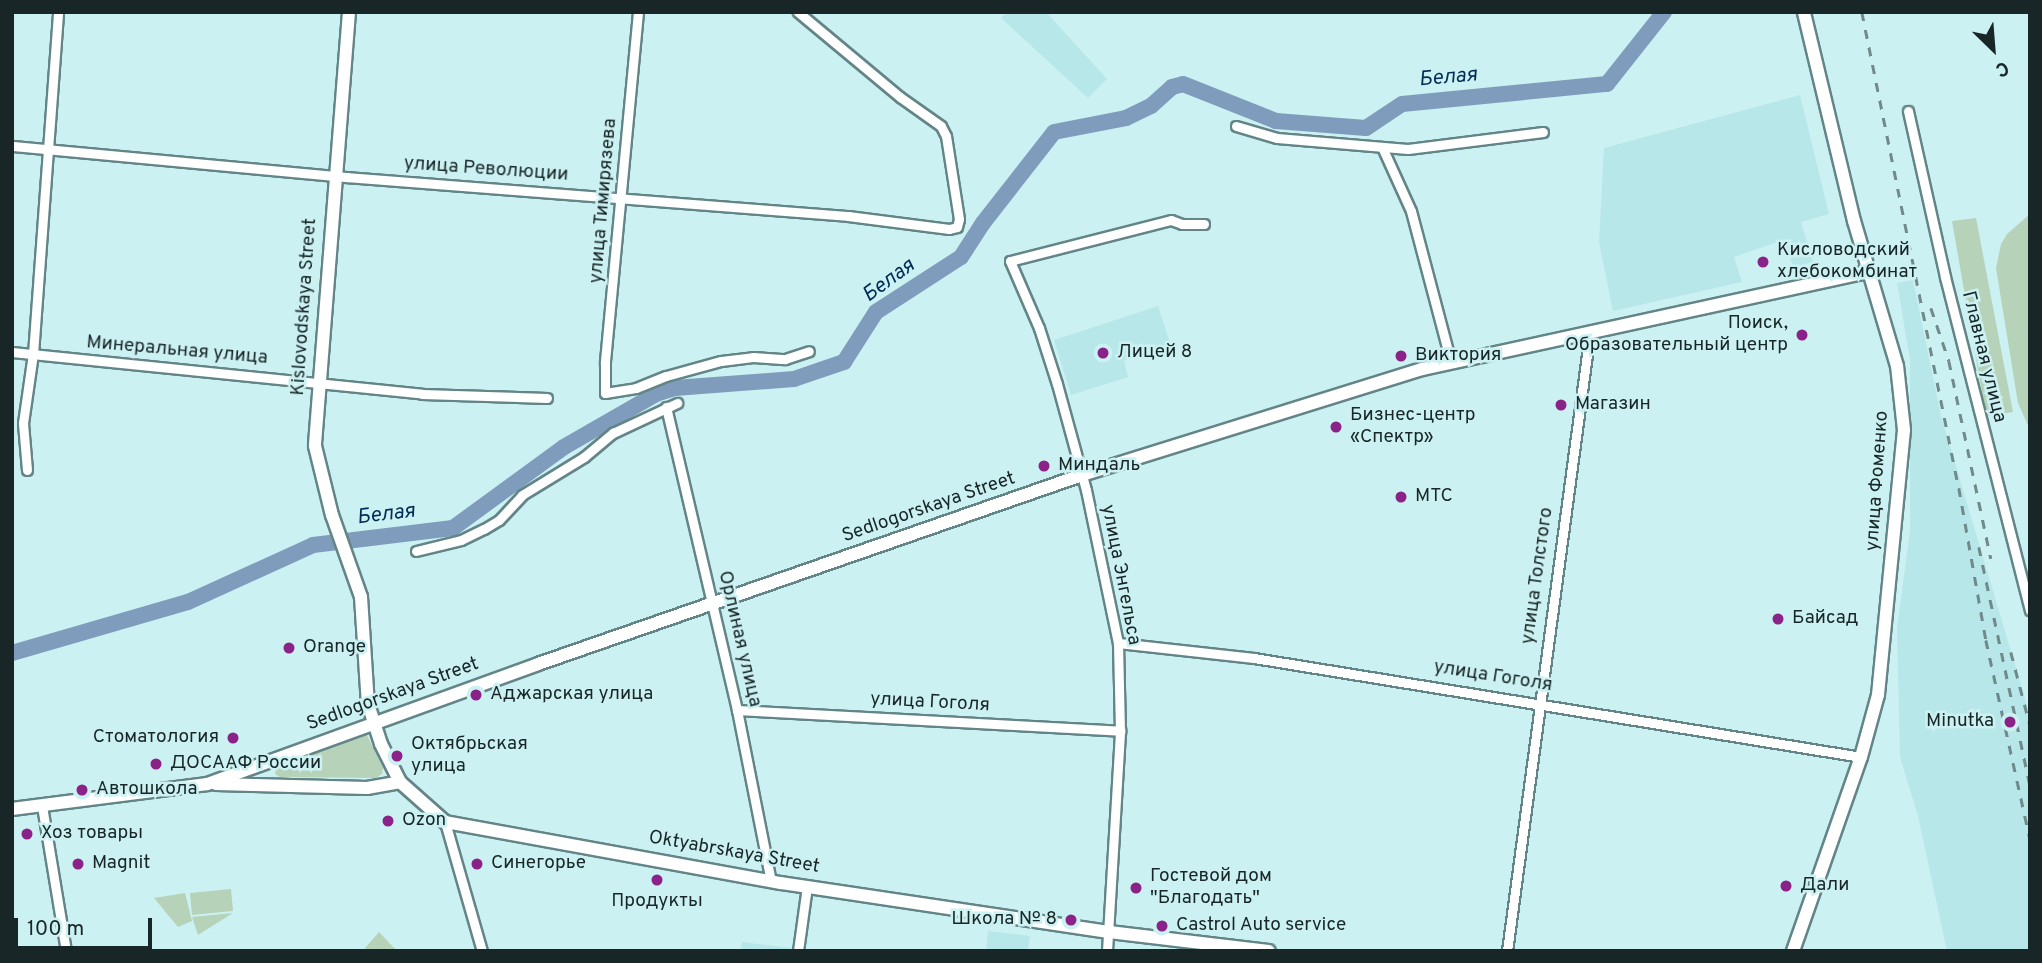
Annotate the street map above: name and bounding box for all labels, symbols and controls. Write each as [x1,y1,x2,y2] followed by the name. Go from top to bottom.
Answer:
[1958,14,2028,84] north arrow
[1991,55,2012,81] text: С
[1418,63,1478,93] water label: Белая
[585,117,623,285] street label: улица Тимирязева
[403,153,569,187] street label: улица Революции
[287,217,323,397] street label: Kislovodskaya Street
[1777,240,1917,284] place label: Кисловодский хлебокомбинат
[858,254,920,308] water label: Белая
[1755,254,1771,270] marker: Кисловодский хлебокомбинат
[1956,289,2010,425] street label: Главная улица
[1565,313,1788,357] place label: Поиск, Образовательный центр
[1794,327,1810,343] marker: Поиск, Образовательный центр
[85,332,269,370] street label: Минеральная улица
[1117,342,1192,364] place label: Лицей 8
[1095,345,1111,361] marker: Лицей 8
[1415,345,1501,367] place label: Виктория
[1393,348,1409,364] marker: Виктория
[1575,394,1651,416] place label: Магазин
[1553,397,1569,413] marker: Магазин
[1350,405,1475,449] place label: Бизнес-центр «Спектр»
[1862,410,1894,552] street label: улица Фоменко
[1328,419,1344,435] marker: Бизнес-центр «Спектр»
[1058,455,1140,477] place label: Миндаль
[1036,458,1052,474] marker: Миндаль
[840,468,1018,548] street label: Sedlogorskaya Street
[1415,486,1453,508] place label: МТС
[1393,489,1409,505] marker: МТС
[355,499,417,531] water label: Белая
[1095,503,1145,647] street label: улица Энгельса
[1517,506,1559,646] street label: улица Толстого
[712,569,766,709] street label: Орлиная улица
[1792,608,1858,630] place label: Байсад
[1770,611,1786,627] marker: Байсад
[303,637,366,659] place label: Orange
[281,640,297,656] marker: Orange
[304,653,482,737] street label: Sedlogorskaya Street
[1432,656,1554,698] street label: улица Гоголя
[490,684,653,706] place label: Аджарская улица
[468,687,484,703] marker: Аджарская улица
[870,688,990,718] street label: улица Гоголя
[1926,711,1994,733] place label: Minutka
[2000,712,2020,732] marker: Minutka
[93,727,219,749] place label: Стоматология
[225,730,241,746] marker: Стоматология
[411,734,528,778] place label: Октябрьская улица
[389,748,405,764] marker: Октябрьская улица
[170,753,321,775] place label: ДОСААФ России
[148,756,164,772] marker: ДОСААФ России
[96,779,198,801] place label: Автошкола
[74,782,90,798] marker: Автошкола
[402,810,446,832] place label: Ozon
[380,813,396,829] marker: Ozon
[41,823,143,845] place label: Хоз товары
[19,826,35,842] marker: Хоз товары
[647,827,821,879] street label: Oktyabrskaya Street
[92,853,151,875] place label: Magnit
[491,853,586,875] place label: Синегорье
[70,856,86,872] marker: Magnit
[469,856,485,872] marker: Синегорье
[1150,866,1272,910] place label: Гостевой дом "Благодать"
[649,872,665,888] marker: Продукты
[1800,875,1849,897] place label: Дали
[1778,878,1794,894] marker: Дали
[1128,880,1144,896] marker: Гостевой дом "Благодать"
[611,891,703,913] place label: Продукты
[18,904,156,948] scale bar
[951,909,1057,931] place label: Школа № 8
[1063,912,1079,928] marker: Школа № 8
[1176,915,1347,937] place label: Castrol Auto service
[27,916,84,943] text: 100 m
[1154,918,1170,934] marker: Castrol Auto service

